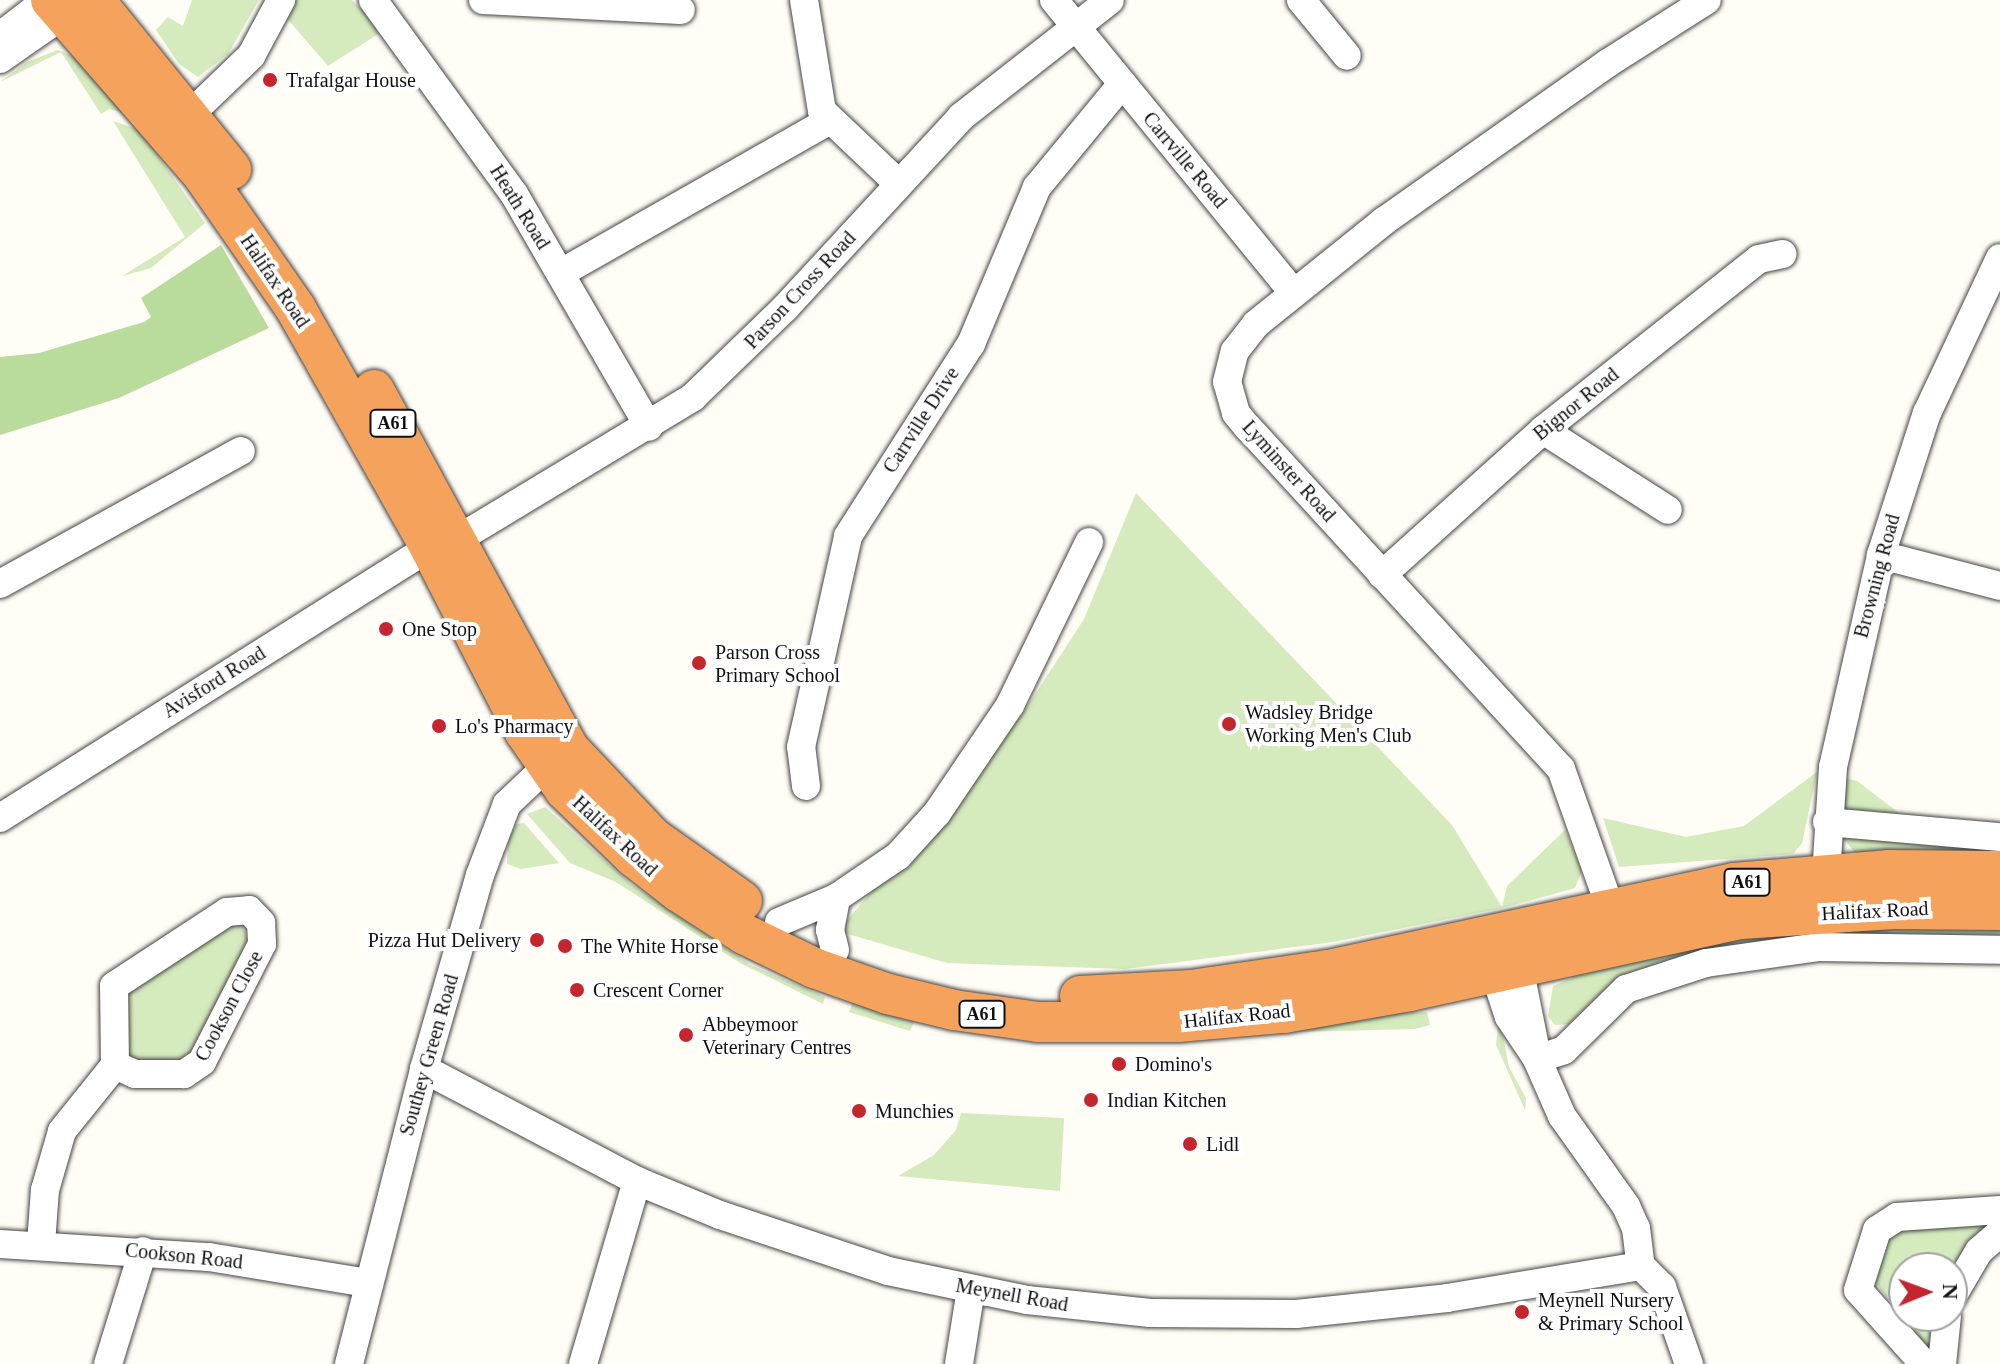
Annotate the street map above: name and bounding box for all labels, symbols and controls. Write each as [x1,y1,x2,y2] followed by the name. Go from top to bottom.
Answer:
[286,68,416,92] place label: Trafalgar House
[261,71,279,89] marker: Trafalgar House
[1138,107,1232,213] street label: Carrville Road
[485,160,555,254] street label: Heath Road
[739,226,861,354] street label: Parson Cross Road
[235,230,315,332] street label: Halifax Road
[878,362,964,478] street label: Carrville Drive
[1529,362,1623,446] street label: Bignor Road
[369,409,417,437] road number: A61
[1237,415,1341,527] street label: Lyminster Road
[1849,511,1905,641] street label: Browning Road
[402,617,477,641] place label: One Stop
[377,620,395,638] marker: One Stop
[715,640,840,687] place label: Parson Cross Primary School
[158,641,270,723] street label: Avisford Road
[690,654,708,672] marker: Parson Cross Primary School
[1245,700,1411,747] place label: Wadsley Bridge Working Men's Club
[455,714,574,738] place label: Lo's Pharmacy
[1220,715,1238,733] marker: Wadsley Bridge Working Men's Club
[430,717,448,735] marker: Lo's Pharmacy
[568,791,662,881] street label: Halifax Road
[1723,868,1771,896] road number: A61
[1821,896,1929,926] street label: Halifax Road
[368,928,521,952] place label: Pizza Hut Delivery
[528,931,546,949] marker: Pizza Hut Delivery
[581,934,719,958] place label: The White Horse
[556,937,574,955] marker: The White Horse
[190,947,268,1065] street label: Cookson Close
[395,972,463,1138] street label: Southey Green Road
[593,978,724,1002] place label: Crescent Corner
[568,981,586,999] marker: Crescent Corner
[1182,998,1292,1034] street label: Halifax Road
[958,1000,1006,1028] road number: A61
[702,1012,851,1059] place label: Abbeymoor Veterinary Centres
[677,1026,695,1044] marker: Abbeymoor Veterinary Centres
[1135,1052,1212,1076] place label: Domino's
[1110,1055,1128,1073] marker: Domino's
[1107,1088,1226,1112] place label: Indian Kitchen
[1082,1091,1100,1109] marker: Indian Kitchen
[875,1099,954,1123] place label: Munchies
[850,1102,868,1120] marker: Munchies
[1206,1132,1239,1156] place label: Lidl
[1181,1135,1199,1153] marker: Lidl
[124,1238,244,1274] street label: Cookson Road
[1888,1252,1968,1332] north arrow
[954,1273,1070,1317] street label: Meynell Road
[1938,1283,1963,1300] text: N
[1538,1288,1684,1335] place label: Meynell Nursery & Primary School
[1513,1303,1531,1321] marker: Meynell Nursery & Primary School

